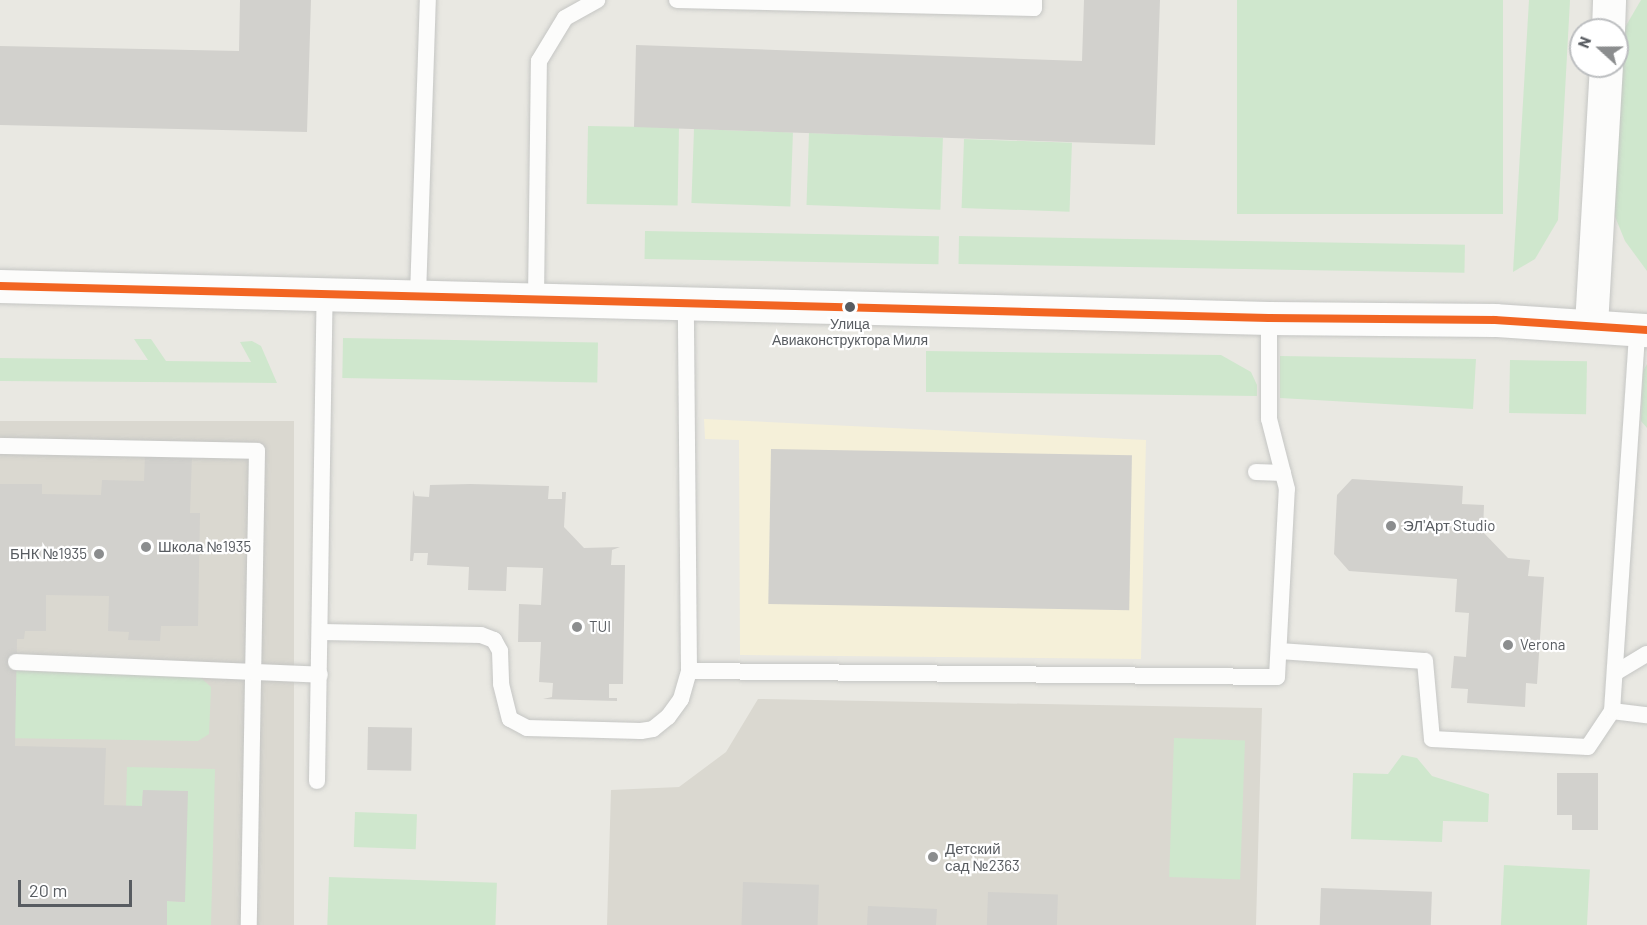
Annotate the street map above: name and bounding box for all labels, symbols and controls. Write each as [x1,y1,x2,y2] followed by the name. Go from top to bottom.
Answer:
[1569,18,1629,78] north arrow
[1573,34,1594,50] text: N
[844,301,856,313] marker: Улица Авиаконструктора Миля
[772,316,928,348] place label: Улица Авиаконструктора Миля
[1403,517,1495,535] place label: ЭЛ'Арт Studio
[1384,519,1398,533] marker: ЭЛ'Арт Studio
[158,538,251,556] place label: Школа №1935
[139,540,153,554] marker: Школа №1935
[10,545,87,563] place label: БНК №1935
[92,547,106,561] marker: БНК №1935
[589,618,611,636] place label: TUI
[570,620,584,634] marker: TUI
[1520,636,1565,654] place label: Verona
[1501,638,1515,652] marker: Verona
[945,839,1020,874] place label: Детский сад №2363
[926,850,940,864] marker: Детский сад №2363
[21,868,135,906] scale bar
[29,879,67,901] text: 20 m

